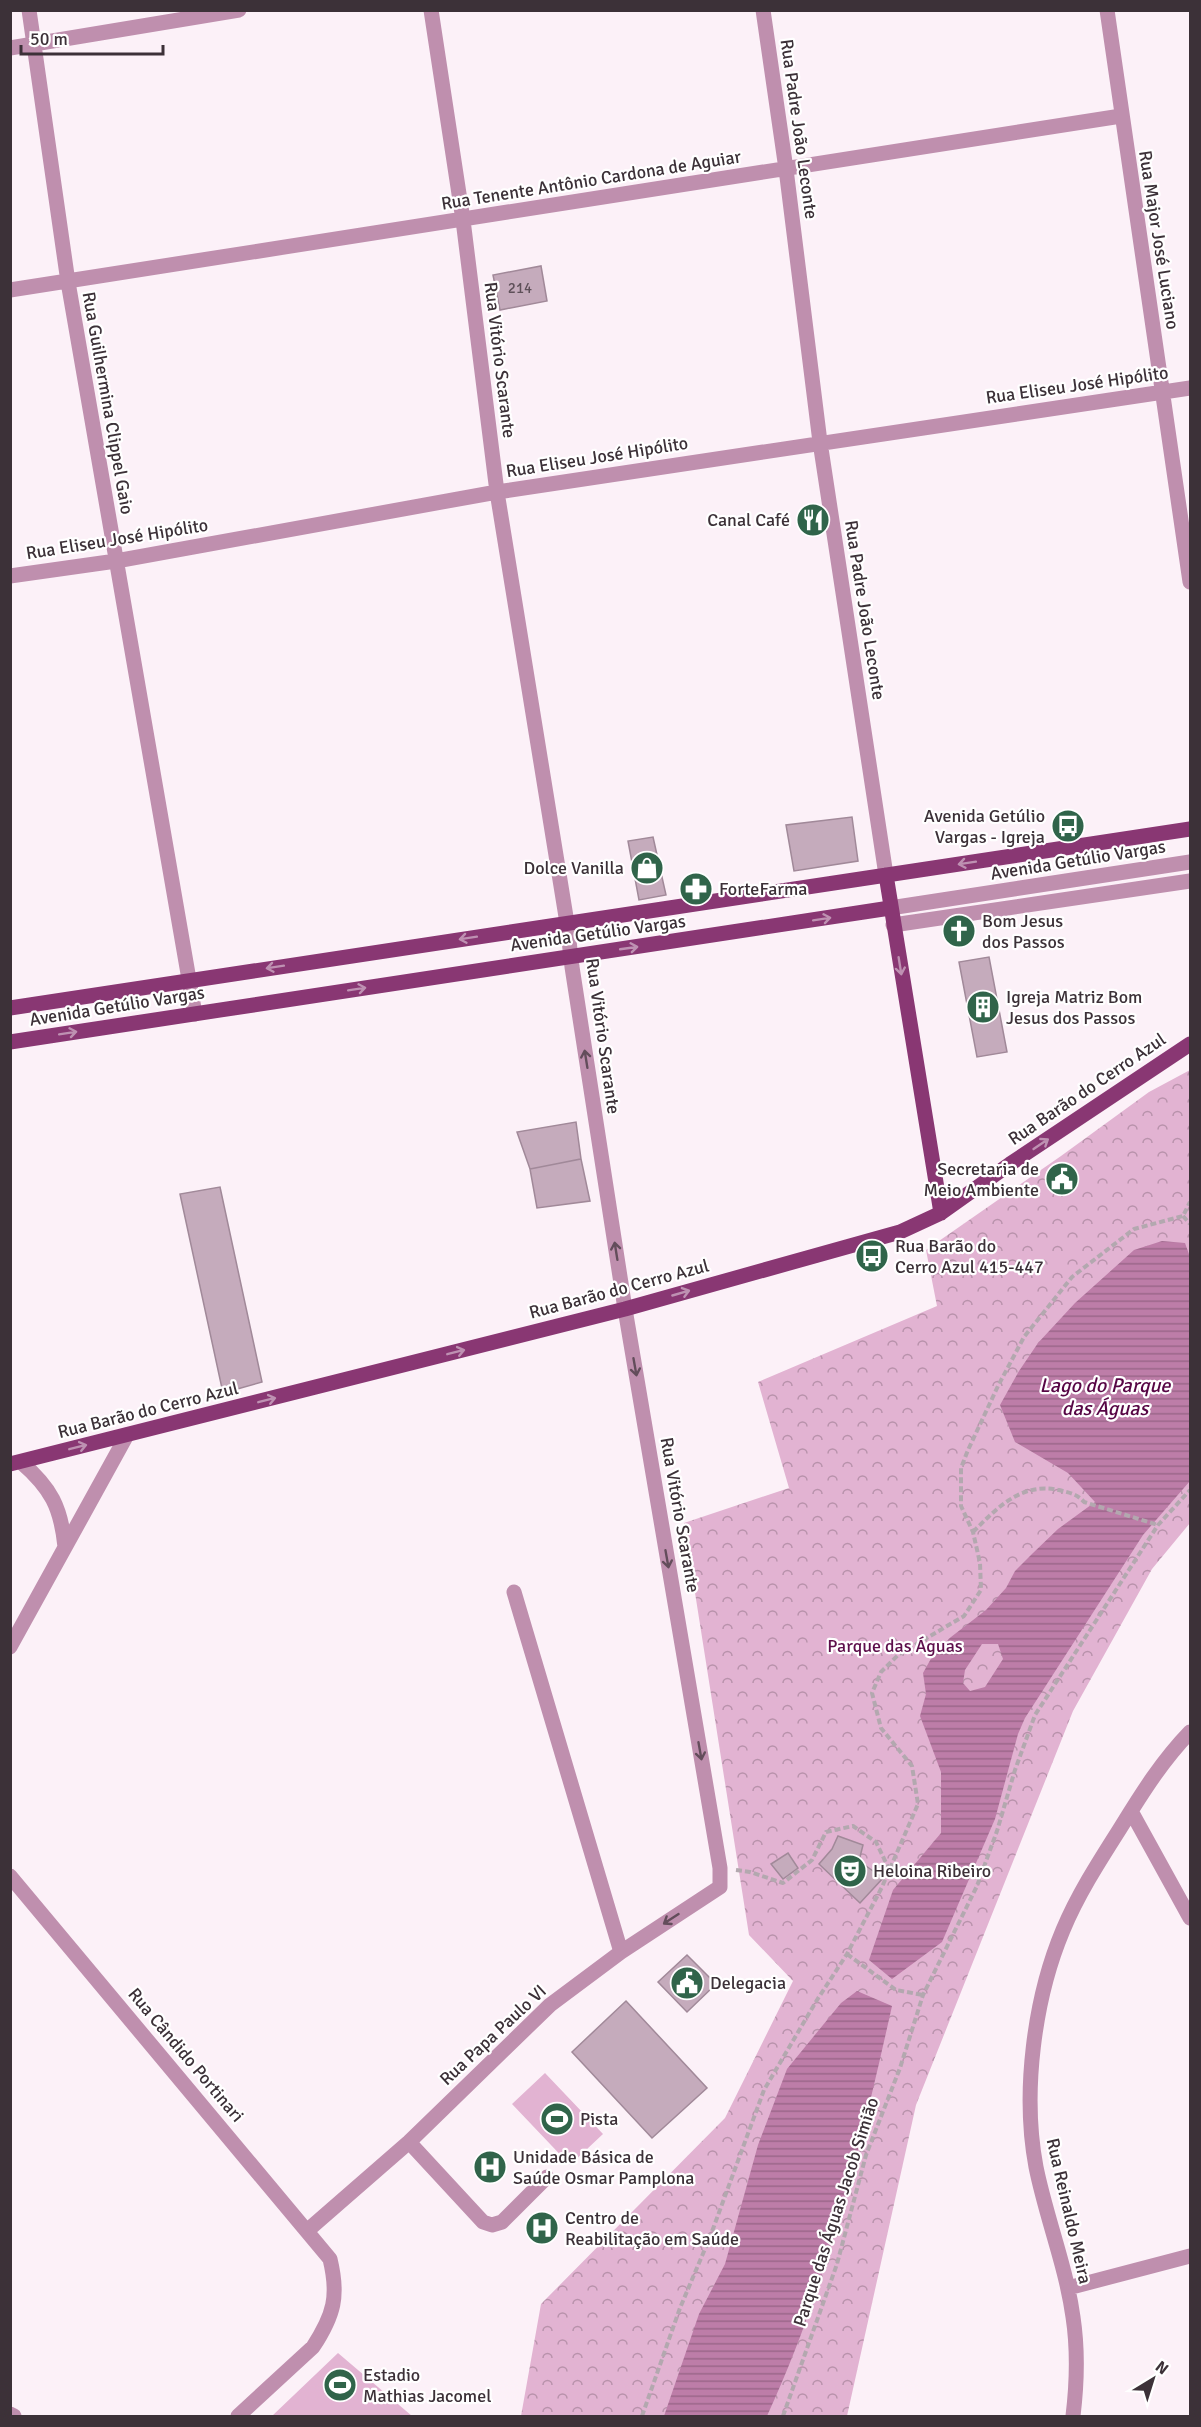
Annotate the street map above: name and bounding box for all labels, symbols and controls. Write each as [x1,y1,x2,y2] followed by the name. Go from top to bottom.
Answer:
[21,18,164,56] scale bar
[30,28,68,50] text: 50 m
[775,38,823,220] street label: Rua Padre João Leconte
[440,145,743,215] street label: Rua Tenente Antônio Cardona de Aguiar
[1134,149,1184,331] street label: Rua Major José Luciano
[508,279,532,297] house number: 214
[479,281,521,439] street label: Rua Vitório Scarante
[78,290,138,516] street label: Rua Guilhermina Clippel Gaio
[984,361,1170,409] street label: Rua Eliseu José Hipólito
[504,432,690,482] street label: Rua Eliseu José Hipólito
[795,502,831,538] restaurant icon: Canal Café
[707,509,790,531] place label: Canal Café
[24,514,210,564] street label: Rua Eliseu José Hipólito
[840,519,890,701] street label: Rua Padre João Leconte
[924,805,1045,848] place label: Avenida Getúlio Vargas - Igreja
[1050,808,1086,844] bus stop icon: Avenida Getúlio Vargas - Igreja
[989,835,1167,885] street label: Avenida Getúlio Vargas
[629,850,665,886] shop icon: Dolce Vanilla
[524,857,624,879] place label: Dolce Vanilla
[957,857,977,868] one-way arrow
[678,871,714,907] pharmacy icon: ForteFarma
[719,878,807,900] place label: ForteFarma
[509,910,687,956] street label: Avenida Getúlio Vargas
[982,910,1065,953] place label: Bom Jesus dos Passos
[811,913,831,924] one-way arrow
[941,913,977,949] church icon: Bom Jesus dos Passos
[459,932,478,943] one-way arrow
[618,942,638,953] one-way arrow
[895,955,906,975] one-way arrow
[581,957,625,1115] street label: Rua Vitório Scarante
[266,962,286,973] one-way arrow
[28,981,206,1031] street label: Avenida Getúlio Vargas
[347,983,366,994] one-way arrow
[1006,986,1142,1029] place label: Igreja Matriz Bom Jesus dos Passos
[965,989,1001,1025] building icon: Igreja Matriz Bom Jesus dos Passos
[58,1027,78,1038] one-way arrow
[1004,1028,1170,1150] street label: Rua Barão do Cerro Azul
[580,1049,591,1069] one-way arrow
[1032,1137,1049,1150] one-way arrow
[924,1158,1039,1201] place label: Secretaria de Meio Ambiente
[1044,1161,1080,1197] public building icon: Secretaria de Meio Ambiente
[895,1235,1044,1278] place label: Rua Barão do Cerro Azul 415-447
[854,1238,890,1274] bus stop icon: Rua Barão do Cerro Azul 415-447
[610,1242,621,1262] one-way arrow
[527,1254,711,1324] street label: Rua Barão do Cerro Azul
[671,1287,690,1298] one-way arrow
[446,1345,465,1357] one-way arrow
[629,1356,640,1376] one-way arrow
[1040,1373,1171,1421] water label: Lago do Parque das Águas
[55,1377,241,1443] street label: Rua Barão do Cerro Azul
[257,1393,276,1405] one-way arrow
[656,1436,704,1594] street label: Rua Vitório Scarante
[68,1441,87,1453] one-way arrow
[662,1549,673,1568] one-way arrow
[827,1635,963,1657] park label: Parque das Águas
[695,1741,706,1761] one-way arrow
[832,1853,868,1889] theatre icon: Heloina Ribeiro
[873,1860,991,1882] place label: Heloina Ribeiro
[662,1913,679,1926] one-way arrow
[669,1965,705,2001] public building icon: Delegacia
[710,1972,786,1994] place label: Delegacia
[435,1980,551,2090] street label: Rua Papa Paulo VI
[123,1983,249,2127] street label: Rua Cândido Portinari
[788,2095,884,2329] street label: Parque das Águas Jacob Simião
[539,2101,575,2137] sports icon: Pista
[580,2108,618,2130] place label: Pista
[1042,2136,1096,2286] street label: Rua Reinaldo Meira
[513,2146,695,2189] place label: Unidade Básica de Saúde Osmar Pamplona
[472,2149,508,2185] hospital icon: Unidade Básica de Saúde Osmar Pamplona
[565,2207,739,2250] place label: Centro de Reabilitação em Saúde
[524,2210,560,2246] hospital icon: Centro de Reabilitação em Saúde
[1123,2349,1183,2409] north arrow
[1151,2357,1172,2379] text: N
[363,2364,491,2407] place label: Estadio Mathias Jacomel
[322,2367,358,2403] sports icon: Estadio Mathias Jacomel

